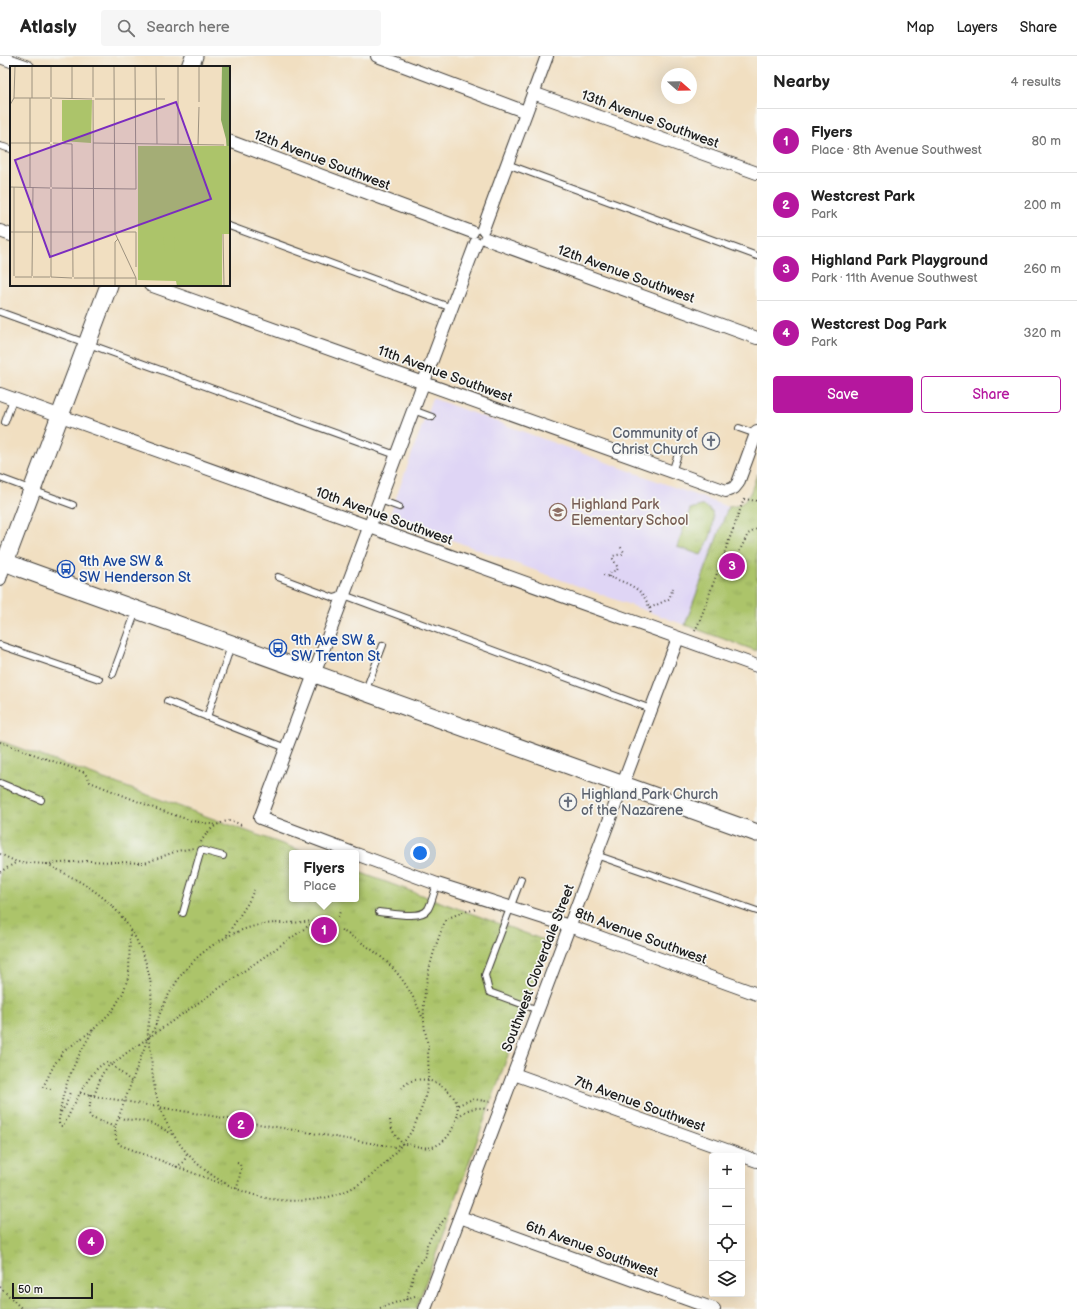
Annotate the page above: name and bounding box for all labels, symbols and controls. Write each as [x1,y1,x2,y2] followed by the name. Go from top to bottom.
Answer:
[101,10,381,46] search box
[20,16,77,39] text: Atlasly
[115,17,137,39] icon: search
[147,18,230,37] text: Search here
[906,19,934,36] text: Map
[956,19,998,36] text: Layers
[1020,19,1057,36] text: Share
[10,66,230,286] inset map
[661,68,697,104] north arrow
[773,72,830,92] text: Nearby
[1011,74,1061,90] text: 4 results
[579,86,722,152] street label: 13th Avenue Southwest
[811,123,853,142] text: Flyers
[251,126,393,194] street label: 12th Avenue Southwest
[783,133,789,149] text: 1
[1032,133,1061,149] text: 80 m
[811,142,982,158] text: Place · 8th Avenue Southwest
[811,187,915,206] text: Westcrest Park
[782,197,790,213] text: 2
[1024,197,1061,213] text: 200 m
[811,206,837,222] text: Park
[555,241,698,307] street label: 12th Avenue Southwest
[811,251,988,270] text: Highland Park Playground
[782,261,790,277] text: 3
[1023,261,1061,277] text: 260 m
[811,270,977,286] text: Park · 11th Avenue Southwest
[811,315,947,334] text: Westcrest Dog Park
[782,325,790,341] text: 4
[1023,325,1061,341] text: 320 m
[811,334,837,350] text: Park
[375,342,515,407] street label: 11th Avenue Southwest
[773,376,913,413] button: Save
[921,376,1061,413] button: Share
[612,425,699,458] place label: Community of Christ Church
[701,431,721,451] church icon: Community of Christ Church
[313,483,456,549] street label: 10th Avenue Southwest
[571,496,689,529] place label: Highland Park Elementary School
[548,502,568,522] school or university icon: Highland Park Elementary School
[719,551,745,581] pin: 3
[79,553,192,586] place label: 9th Ave SW & SW Henderson St
[56,559,76,579] bus stop icon: 9th Ave SW & SW Henderson St
[291,632,381,665] place label: 9th Ave SW & SW Trenton St
[268,638,288,658] bus stop icon: 9th Ave SW & SW Trenton St
[581,786,718,819] place label: Highland Park Church of the Nazarene
[558,792,578,812] church icon: Highland Park Church of the Nazarene
[410,843,430,863] your location
[289,850,359,902] popup
[303,859,345,878] text: Flyers
[303,878,336,894] text: Place
[498,881,578,1054] street label: Southwest Cloverdale Street
[573,904,710,968] street label: 8th Avenue Southwest
[311,915,337,945] pin: 1
[572,1072,708,1136] street label: 7th Avenue Southwest
[228,1110,254,1140] pin: 2
[709,1153,745,1297] map controls
[709,1153,745,1189] button: +
[709,1189,745,1225] button: −
[523,1217,661,1281] street label: 6th Avenue Southwest
[709,1225,745,1261] button: locate
[78,1227,104,1257] pin: 4
[709,1261,745,1297] button: layers
[12,1281,93,1300] scale bar
[18,1283,43,1296] text: 50 m

